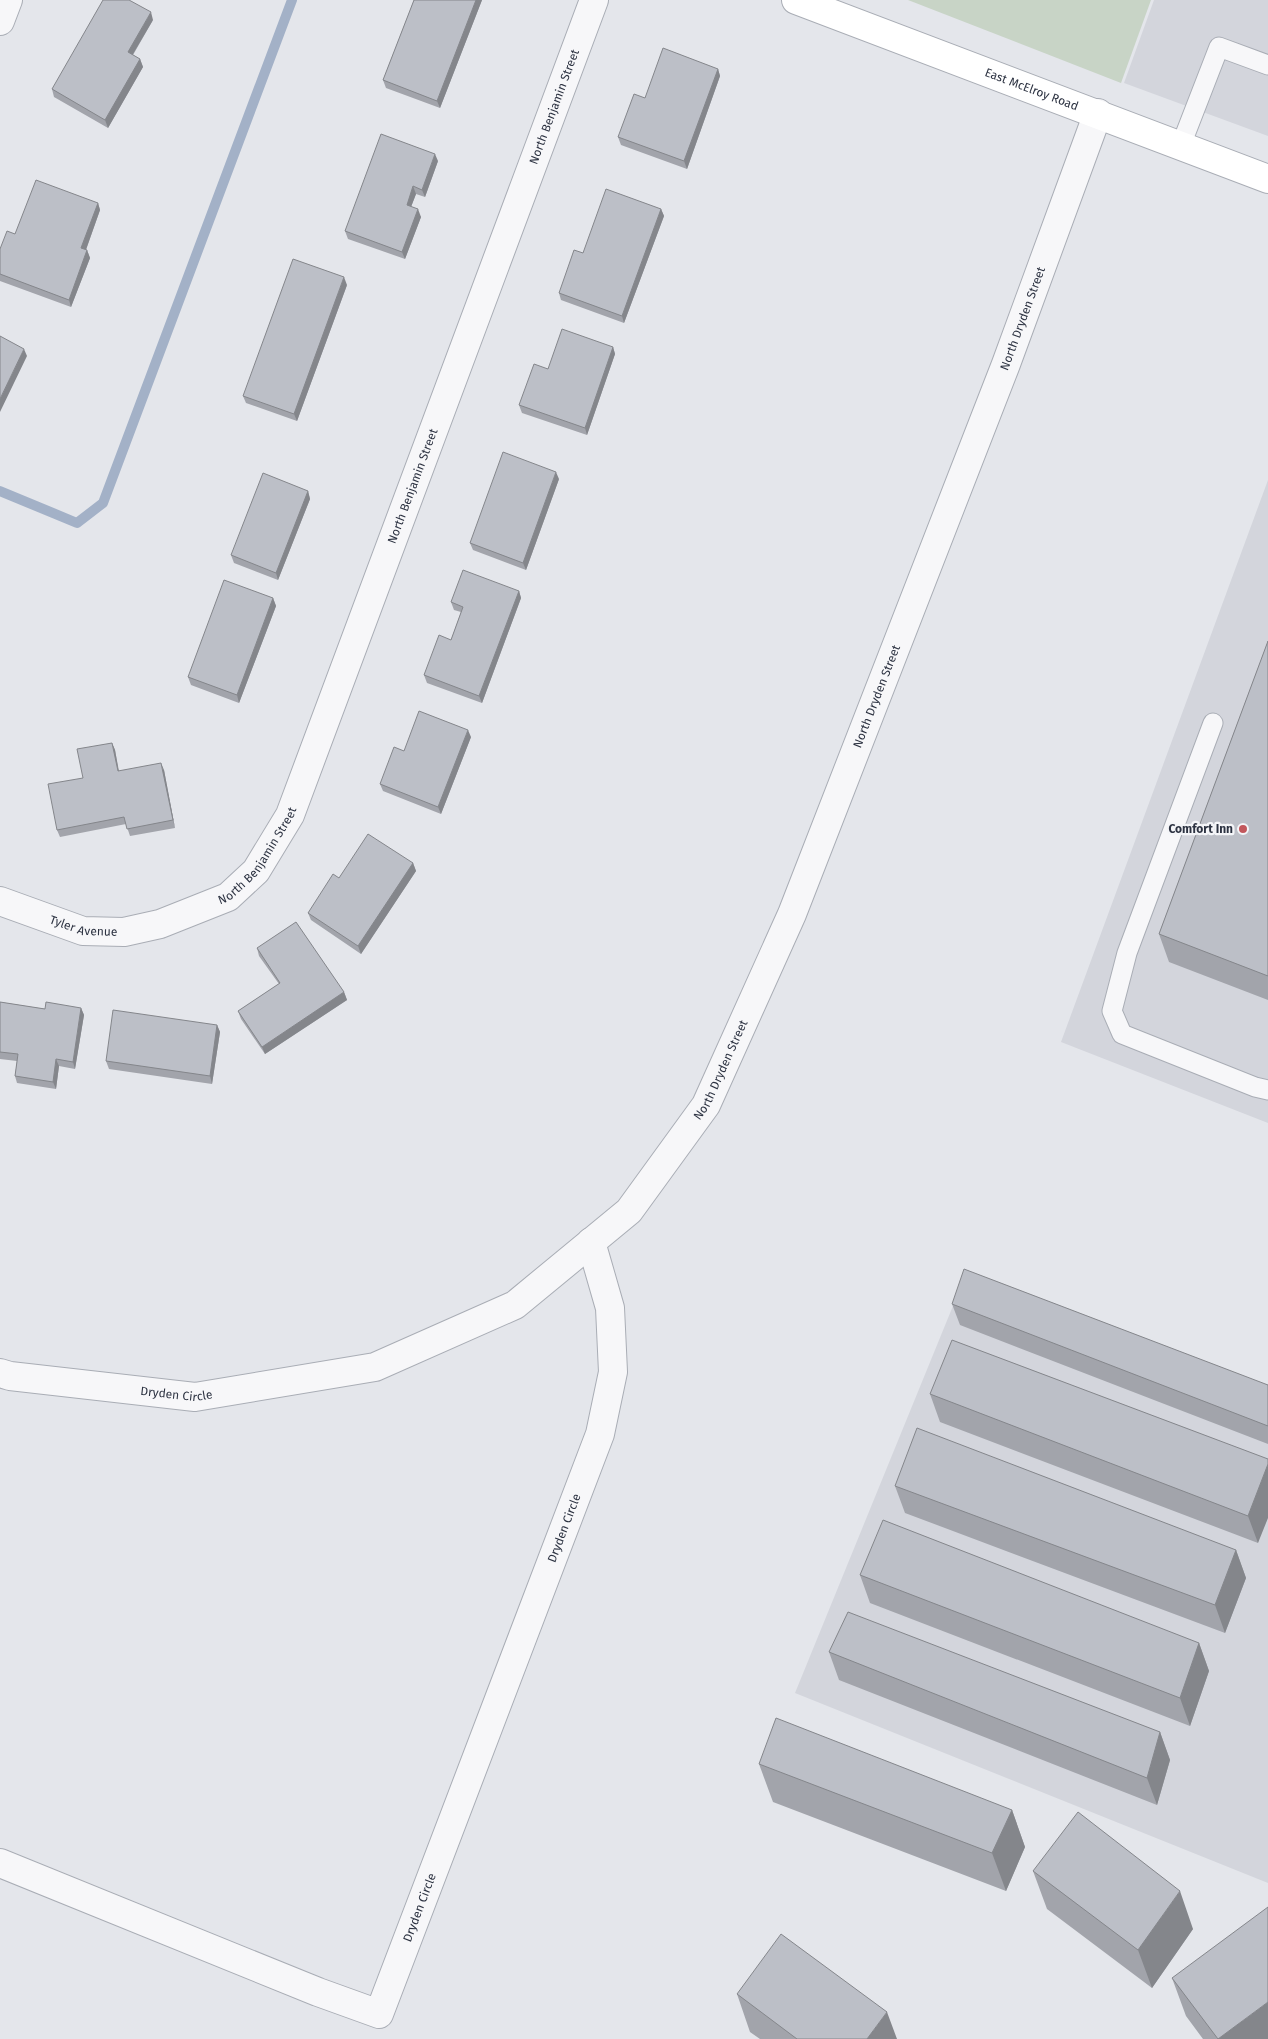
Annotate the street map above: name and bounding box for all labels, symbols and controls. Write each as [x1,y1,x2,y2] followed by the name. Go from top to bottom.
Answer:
[526,47,582,166] street label: North Benjamin Street
[983,65,1080,113] street label: East McElroy Road
[997,264,1048,372] street label: North Dryden Street
[385,426,441,546] street label: North Benjamin Street
[850,642,903,750] street label: North Dryden Street
[216,805,300,907] street label: North Benjamin Street
[1168,822,1233,836] place label: Comfort Inn
[1237,823,1249,835] marker: Comfort Inn
[48,913,118,939] street label: Tyler Avenue
[691,1017,751,1123] street label: North Dryden Street
[140,1384,213,1404] street label: Dryden Circle
[545,1492,584,1564] street label: Dryden Circle
[400,1871,439,1944] street label: Dryden Circle

